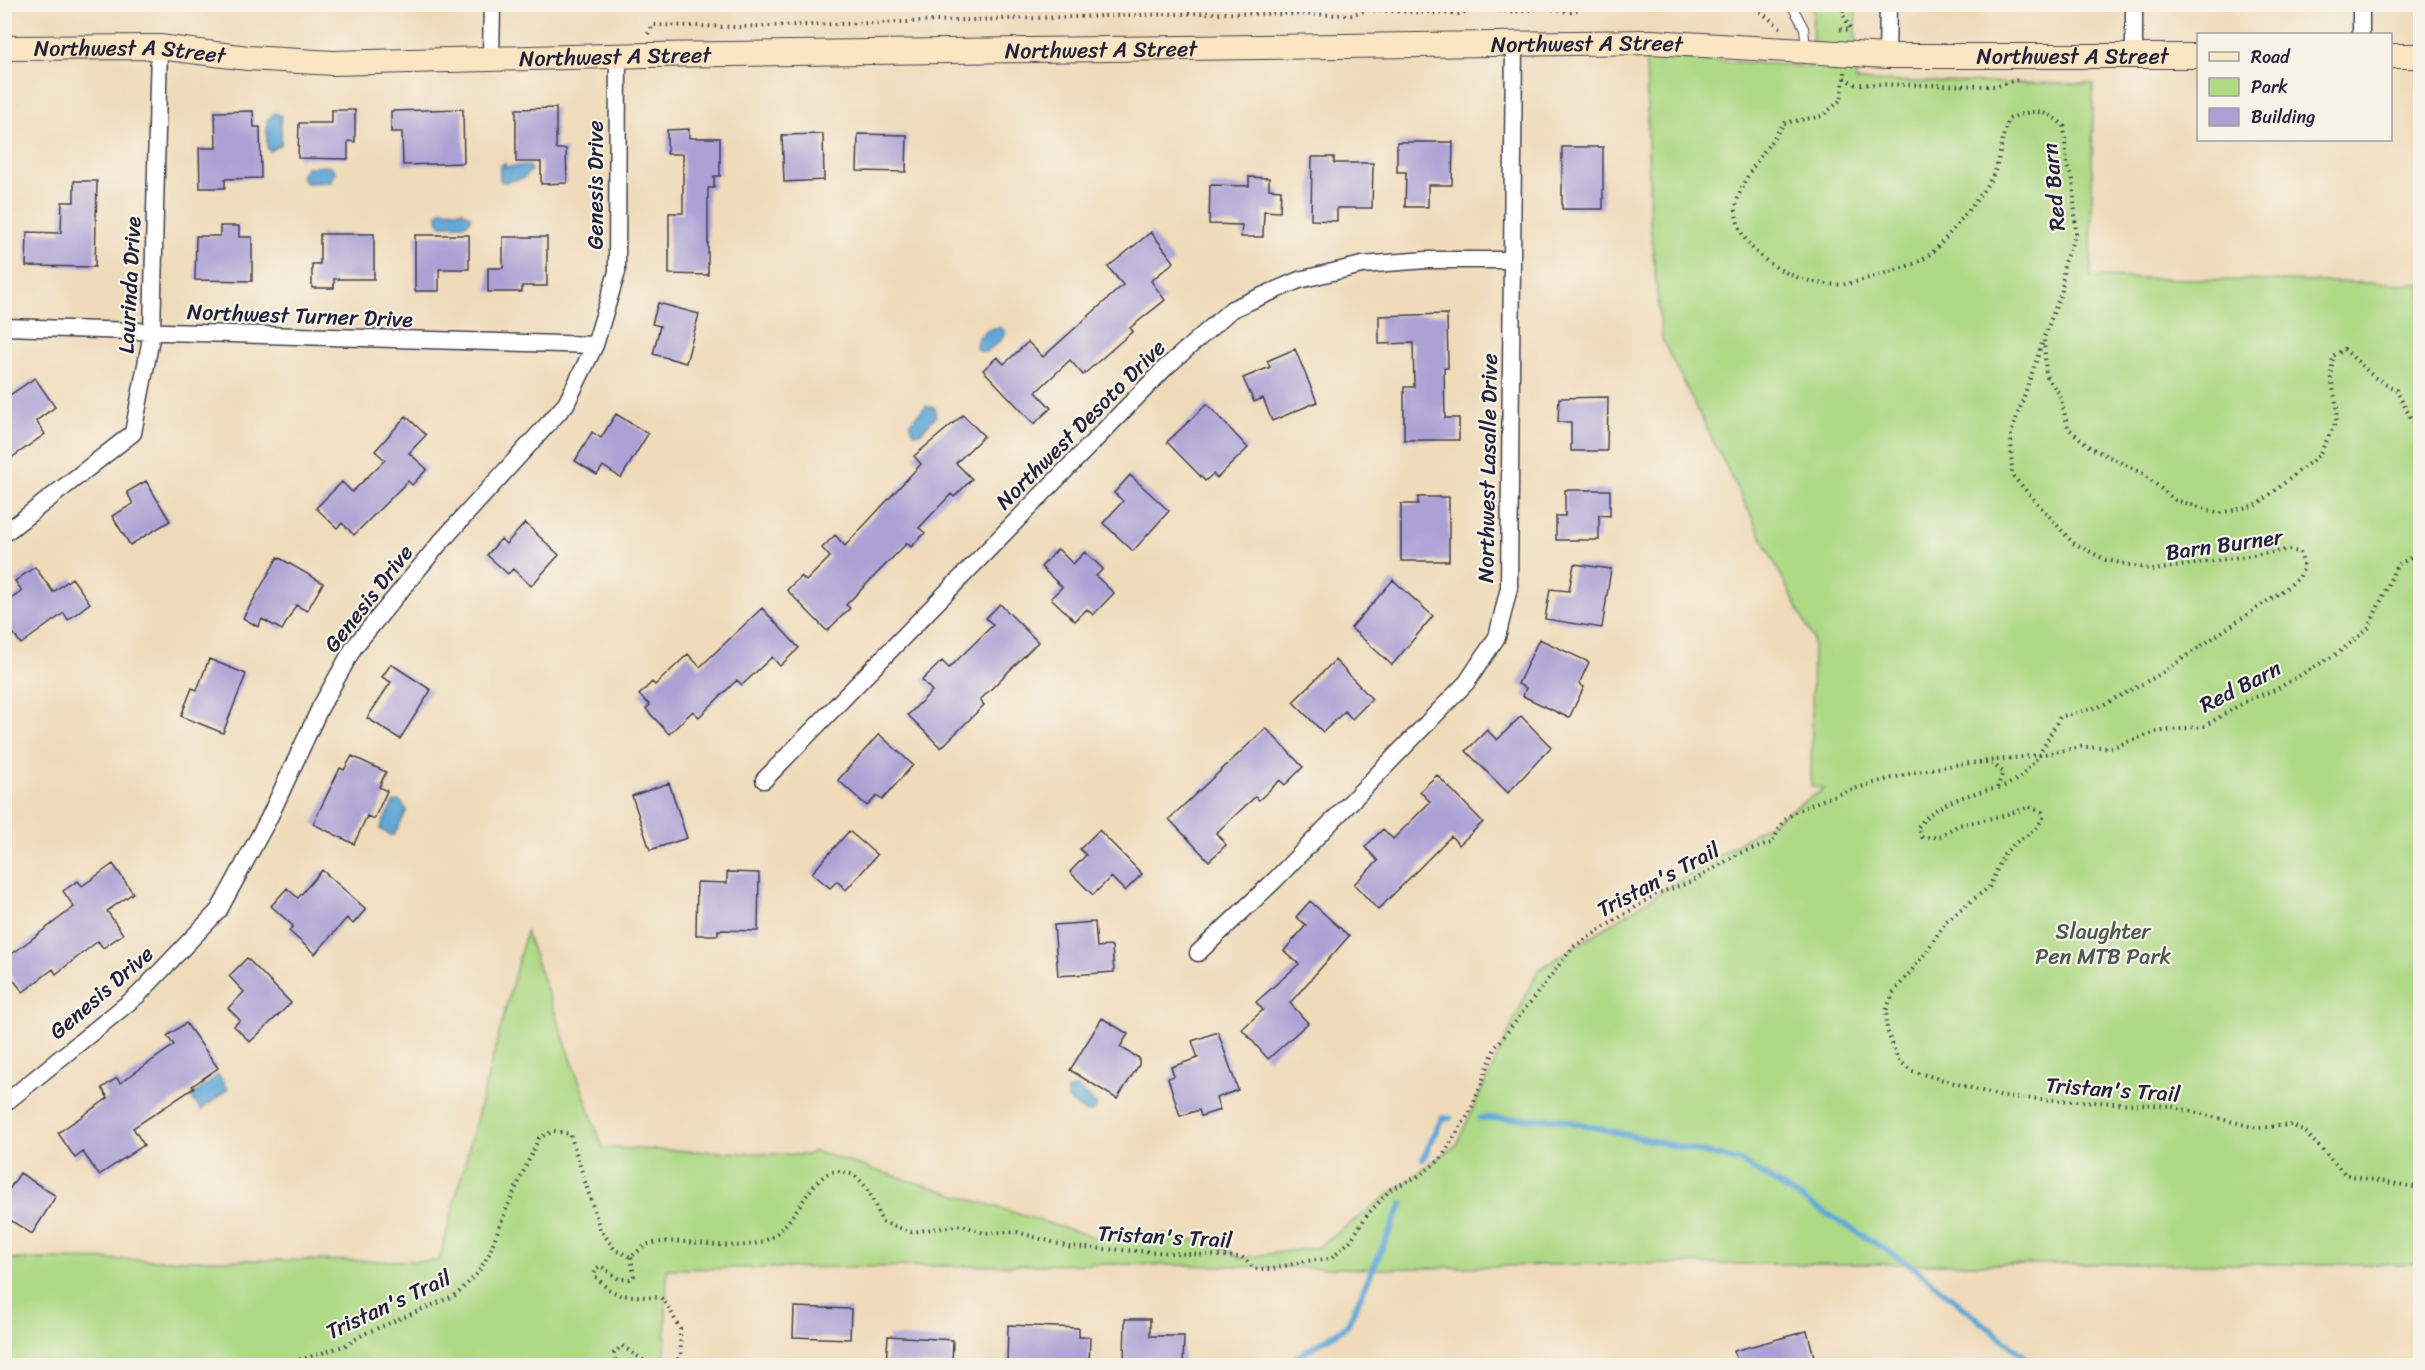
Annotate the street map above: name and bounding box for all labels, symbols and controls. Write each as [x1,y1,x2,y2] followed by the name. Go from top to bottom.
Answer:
[1491,23,1685,64] street label: Northwest A Street
[34,28,229,75] street label: Northwest A Street
[1005,29,1198,70] street label: Northwest A Street
[2197,33,2392,141] legend
[519,35,712,78] street label: Northwest A Street
[1977,37,2170,76] street label: Northwest A Street
[2251,41,2291,73] text: Road
[2251,71,2288,103] text: Park
[2251,101,2315,133] text: Building
[576,121,615,249] street label: Genesis Drive
[2030,141,2077,233] street label: Red Barn
[106,215,153,355] street label: Laurinda Drive
[186,292,414,339] street label: Northwest Turner Drive
[986,330,1175,519] street label: Northwest Desoto Drive
[1466,353,1509,583] street label: Northwest Lasalle Drive
[2163,517,2287,572] street label: Barn Burner
[313,536,423,661] street label: Genesis Drive
[2192,649,2288,724] street label: Red Barn
[1590,830,1727,928] street label: Tristan's Trail
[2035,912,2171,976] park label: Slaughter Pen MTB Park
[40,935,163,1049] street label: Genesis Drive
[2044,1065,2182,1114] street label: Tristan's Trail
[1097,1214,1234,1260] street label: Tristan's Trail
[319,1258,458,1351] street label: Tristan's Trail

